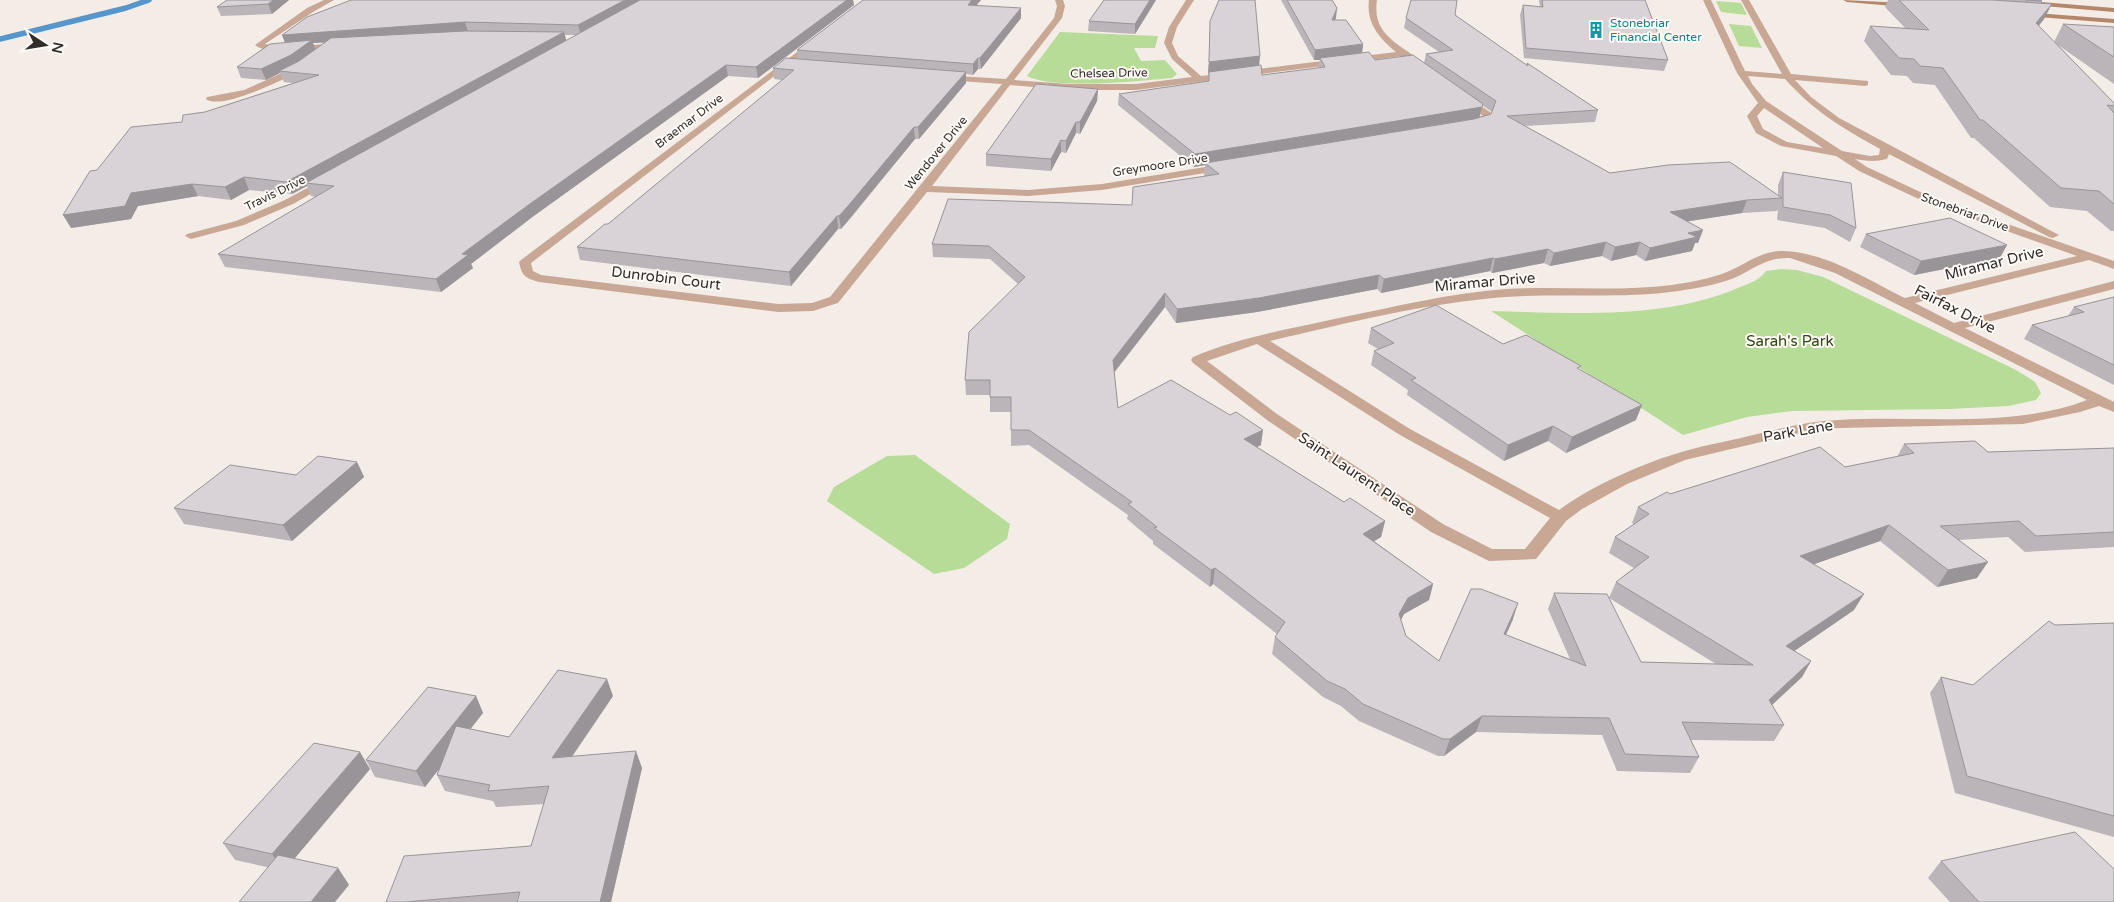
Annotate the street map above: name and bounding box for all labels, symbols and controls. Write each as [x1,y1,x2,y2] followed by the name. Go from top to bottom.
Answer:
[1610,16,1702,44] place label: Stonebriar Financial Center
[20,20,70,70] north arrow
[1586,20,1606,40] building icon: Stonebriar Financial Center
[48,40,67,55] text: N
[1070,65,1148,81] street label: Chelsea Drive
[652,91,726,151] street label: Braemar Drive
[902,113,970,193] street label: Wendover Drive
[1111,151,1209,179] street label: Greymoore Drive
[242,172,308,214] street label: Travis Drive
[1919,190,2011,234] street label: Stonebriar Drive
[1943,242,2045,284] street label: Miramar Drive
[610,262,722,294] street label: Dunrobin Court
[1434,269,1536,295] street label: Miramar Drive
[1911,281,1999,337] street label: Fairfax Drive
[1746,332,1834,350] park label: Sarah's Park
[1762,416,1834,446] street label: Park Lane
[1295,428,1419,520] street label: Saint Laurent Place

